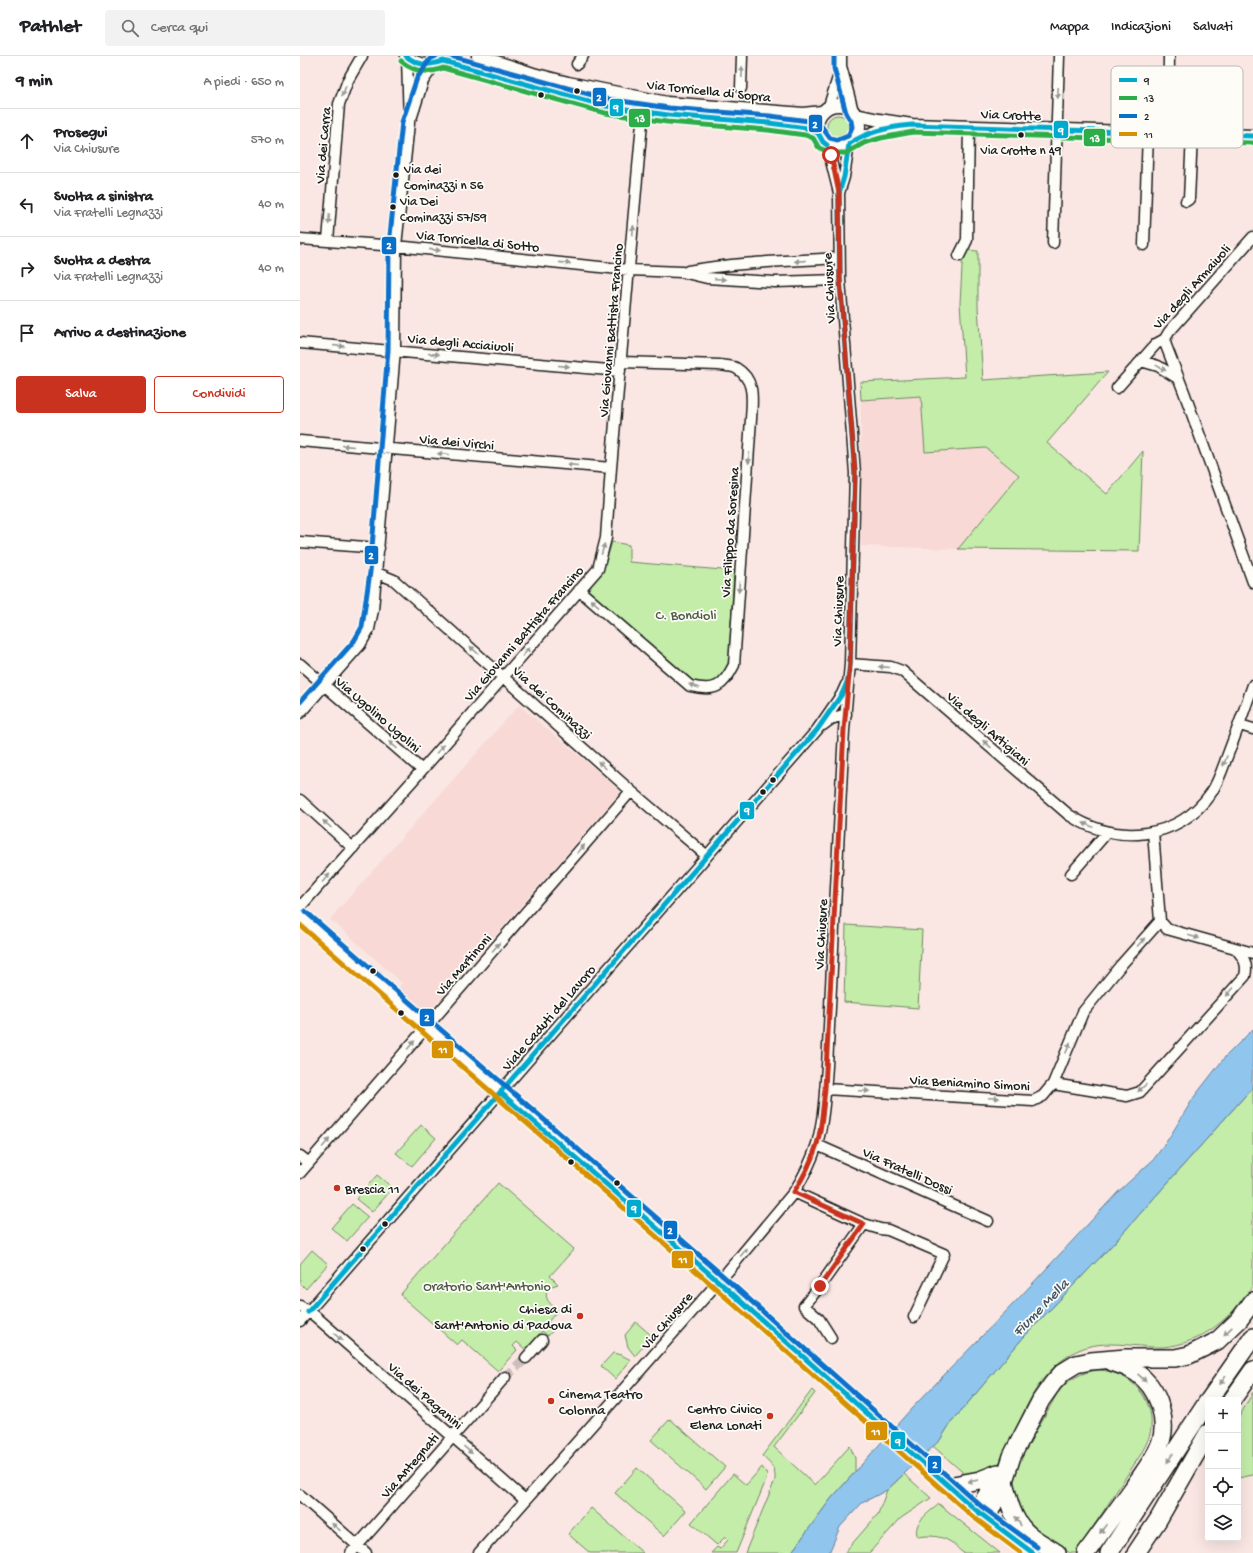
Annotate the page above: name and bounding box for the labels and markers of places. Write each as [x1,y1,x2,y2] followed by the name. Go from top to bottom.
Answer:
[572,86,582,96] unlabelled marker
[536,90,546,100] unlabelled marker
[1016,130,1026,140] marker: Via Crotte n 49
[979,144,1062,159] place label: Via Crotte n 49
[403,163,484,194] place label: Via dei Cominazzi n 56
[391,170,401,180] marker: Via dei Cominazzi n 56
[399,195,487,226] place label: Via Dei Cominazzi 57/59
[388,202,398,212] marker: Via Dei Cominazzi 57/59
[768,775,778,785] unlabelled marker
[758,787,768,797] unlabelled marker
[368,966,378,976] unlabelled marker
[396,1008,406,1018] unlabelled marker
[566,1157,576,1167] unlabelled marker
[612,1178,622,1188] unlabelled marker
[344,1182,400,1199] place label: Brescia 11
[332,1183,342,1193] marker: Brescia 11
[380,1219,390,1229] unlabelled marker
[358,1244,368,1254] unlabelled marker
[434,1302,573,1335] place label: Chiesa di Sant'Antonio di Padova
[575,1311,585,1321] marker: Chiesa di Sant'Antonio di Padova
[559,1387,643,1420] place label: Cinema Teatro Colonna
[546,1396,556,1406] marker: Cinema Teatro Colonna
[687,1402,762,1435] place label: Centro Civico Elena Lonati
[765,1411,775,1421] marker: Centro Civico Elena Lonati

